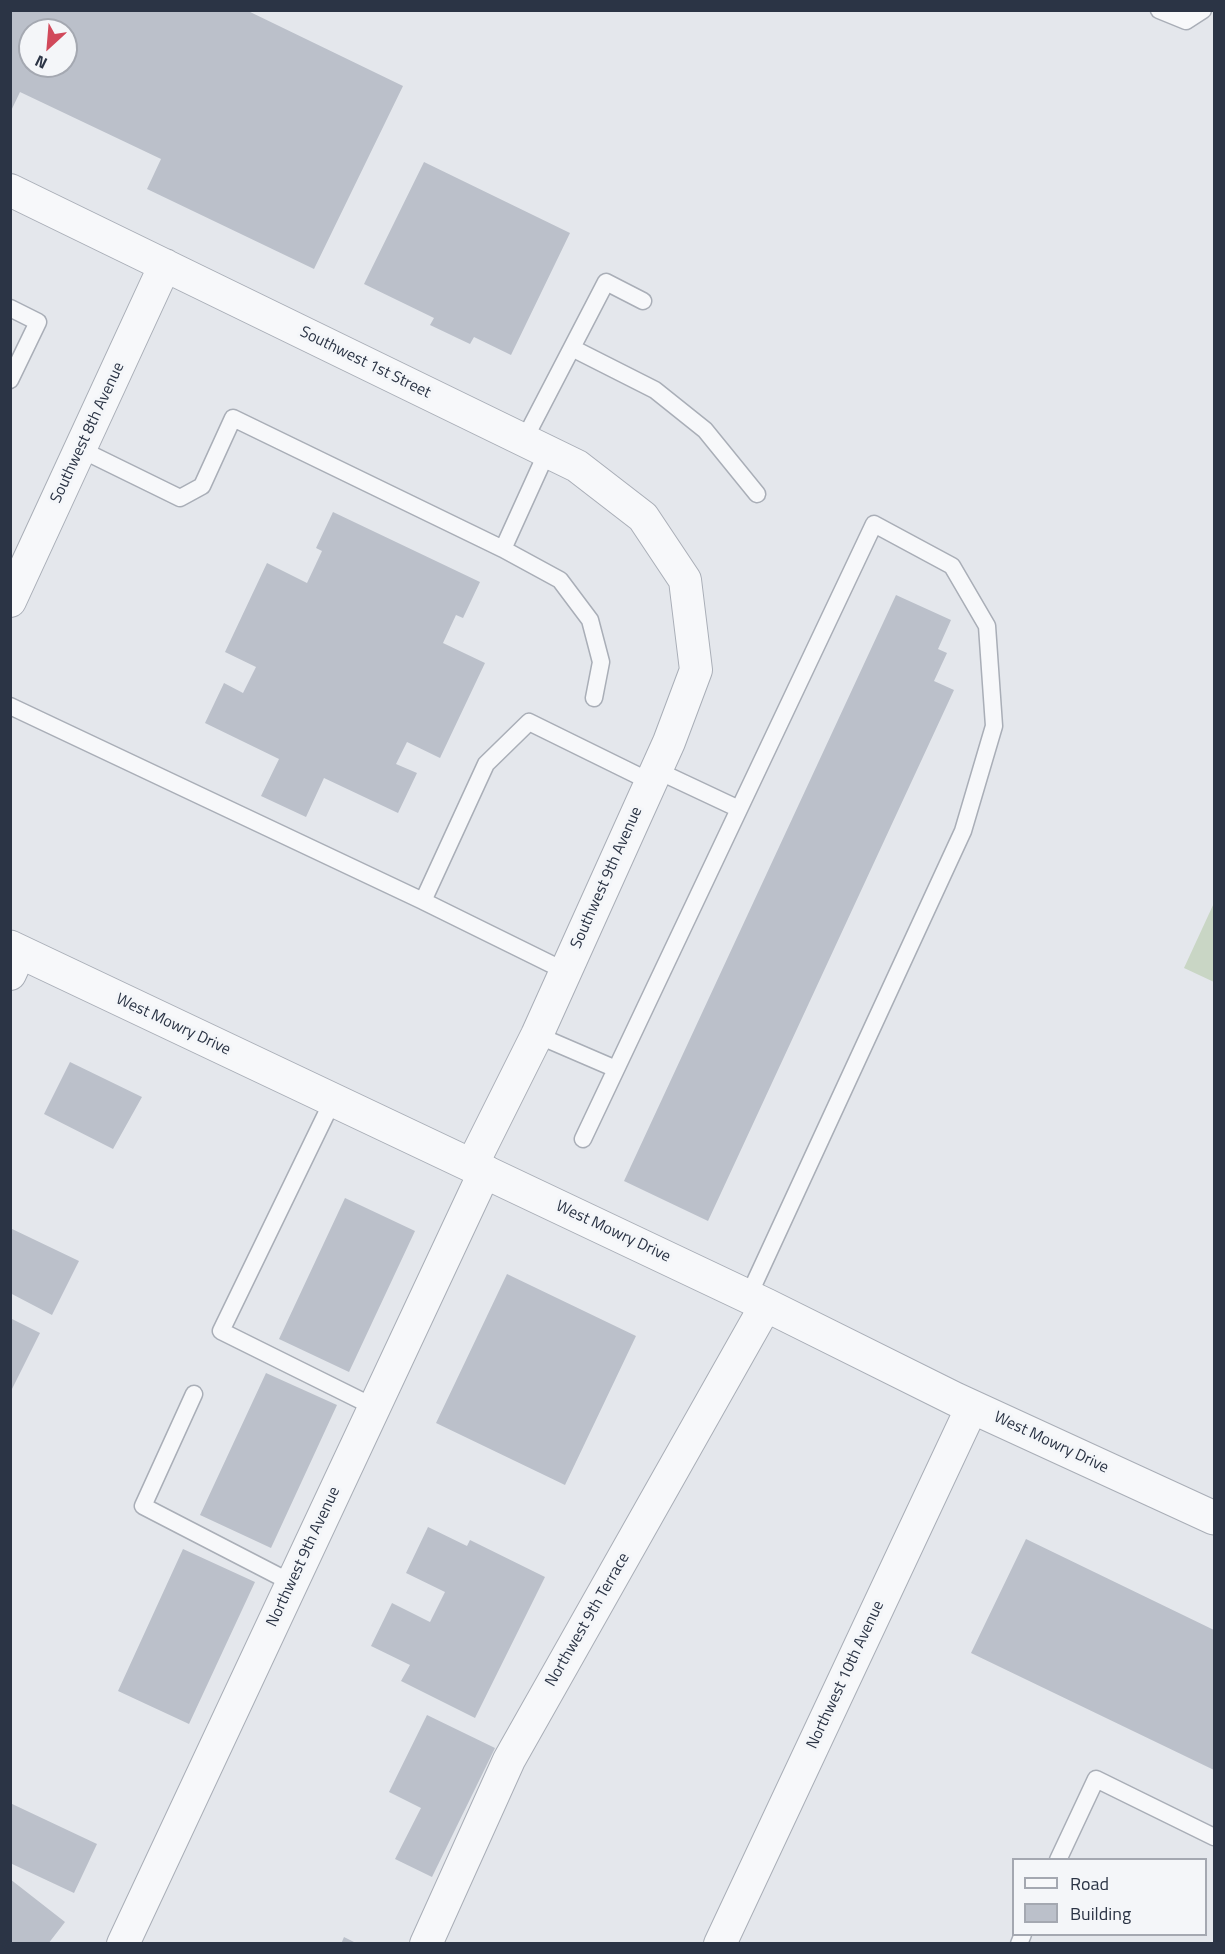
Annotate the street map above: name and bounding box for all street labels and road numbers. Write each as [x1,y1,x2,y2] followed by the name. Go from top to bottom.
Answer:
[296,323,434,403] street label: Southwest 1st Street
[47,359,129,507] street label: Southwest 8th Avenue
[567,804,647,952] street label: Southwest 9th Avenue
[113,990,233,1060] street label: West Mowry Drive
[553,1197,673,1267] street label: West Mowry Drive
[991,1408,1111,1478] street label: West Mowry Drive
[263,1484,345,1630] street label: Northwest 9th Avenue
[542,1550,634,1690] street label: Northwest 9th Terrace
[803,1598,889,1752] street label: Northwest 10th Avenue

